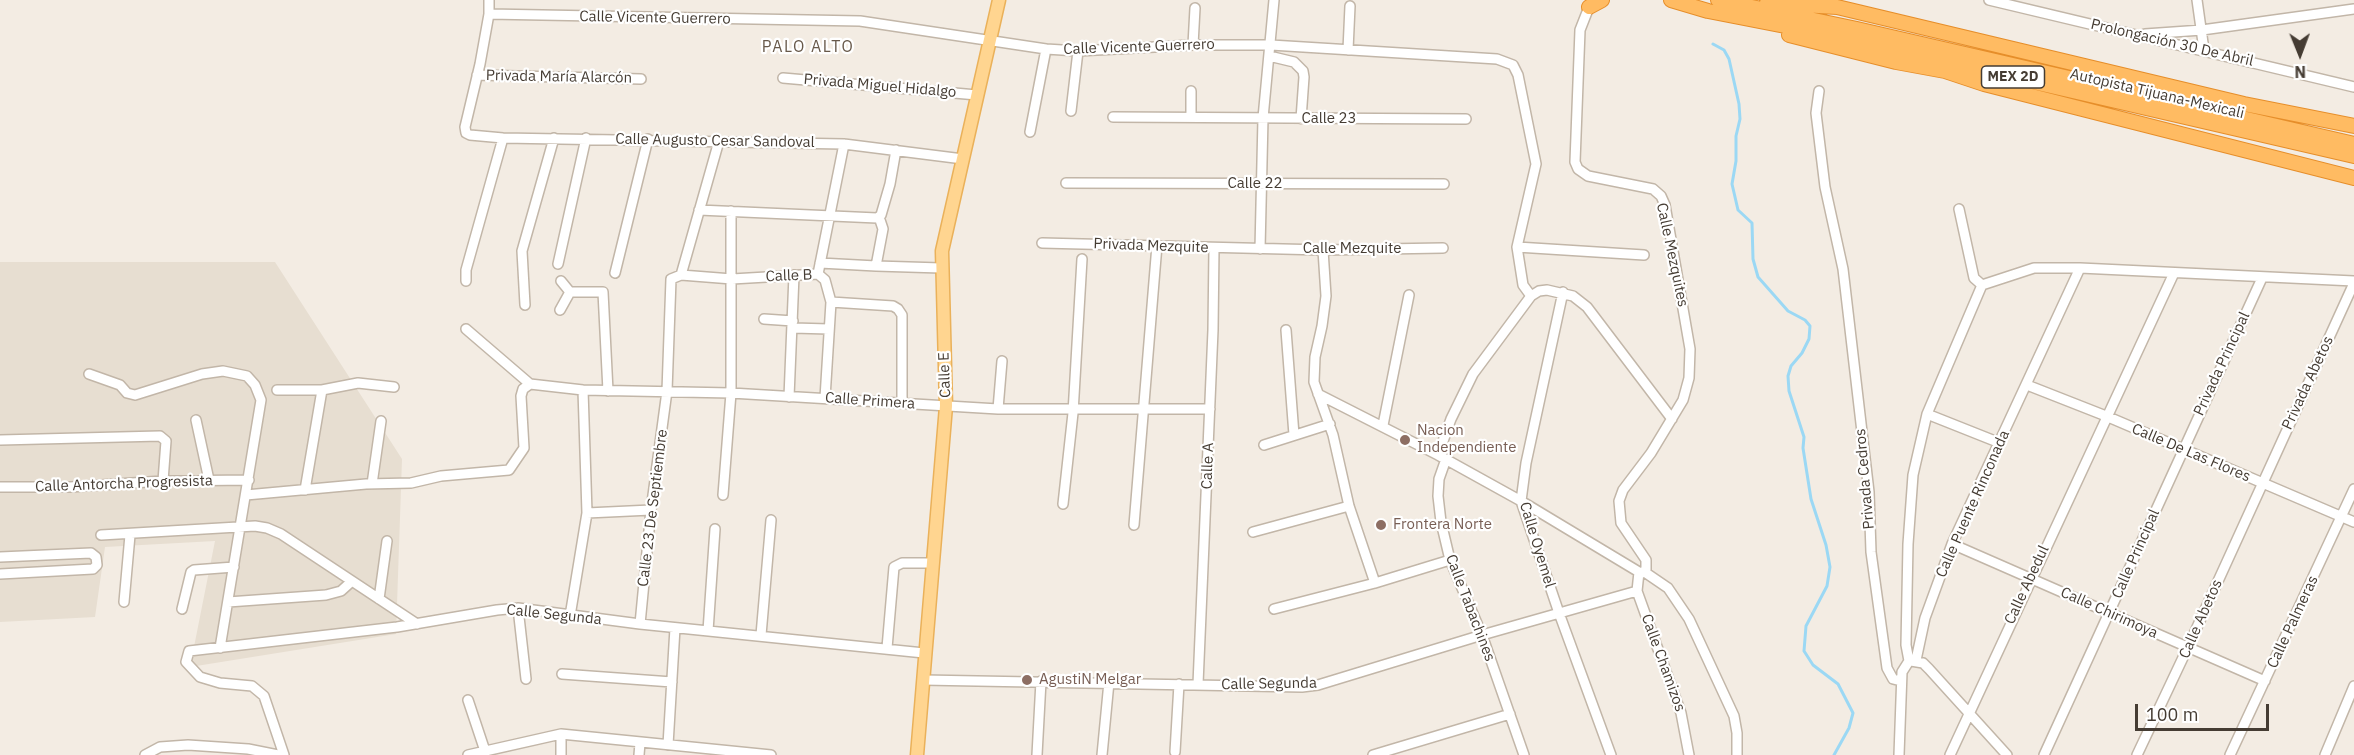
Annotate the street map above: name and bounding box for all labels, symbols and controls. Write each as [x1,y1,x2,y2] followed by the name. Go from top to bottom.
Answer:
[579,8,731,28] street label: Calle Vicente Guerrero
[2089,16,2255,70] street label: Prolongación 30 De Abril
[2270,24,2330,84] north arrow
[1063,35,1215,59] street label: Calle Vicente Guerrero
[762,37,854,57] district label: PALO ALTO
[2294,62,2306,82] text: N
[2068,65,2246,123] street label: Autopista Tijuana-Mexicali
[1982,66,2044,88] road number: MEX 2D
[486,67,632,87] street label: Privada María Alarcón
[803,70,957,102] street label: Privada Miguel Hidalgo
[1301,110,1357,128] street label: Calle 23
[615,130,815,152] street label: Calle Augusto Cesar Sandoval
[1227,175,1283,193] street label: Calle 22
[1652,201,1692,309] street label: Calle Mezquites
[1093,235,1209,257] street label: Privada Mezquite
[1303,240,1401,258] street label: Calle Mezquite
[765,266,813,286] street label: Calle B
[2190,309,2254,419] street label: Privada Principal
[2278,333,2338,433] street label: Privada Abetos
[935,352,955,398] street label: Calle E
[824,389,916,413] street label: Calle Primera
[2129,420,2253,486] street label: Calle De Las Flores
[1417,422,1517,457] place label: Nacion Independiente
[1932,427,2014,581] street label: Calle Puente Rinconada
[634,428,672,588] street label: Calle 23 De Septiembre
[1852,428,1878,530] street label: Privada Cedros
[1398,433,1412,447] marker: Nacion Independiente
[1198,442,1218,490] street label: Calle A
[35,472,213,496] street label: Calle Antorcha Progresista
[1515,500,1559,590] street label: Calle Oyemel
[2108,506,2164,602] street label: Calle Principal
[1393,516,1492,534] place label: Frontera Norte
[1374,518,1388,532] marker: Frontera Norte
[2001,543,2053,627] street label: Calle Abedul
[1441,552,1499,664] street label: Calle Tabachines
[2264,573,2322,671] street label: Calle Palmeras
[2176,577,2226,661] street label: Calle Abetos
[2058,583,2160,643] street label: Calle Chirimoya
[505,601,603,629] street label: Calle Segunda
[1637,612,1689,714] street label: Calle Chamizos
[1039,671,1141,689] place label: AgustiN Melgar
[1020,673,1034,687] marker: AgustiN Melgar
[1221,674,1317,694] street label: Calle Segunda
[2138,692,2272,730] scale bar
[2146,703,2198,726] text: 100 m

